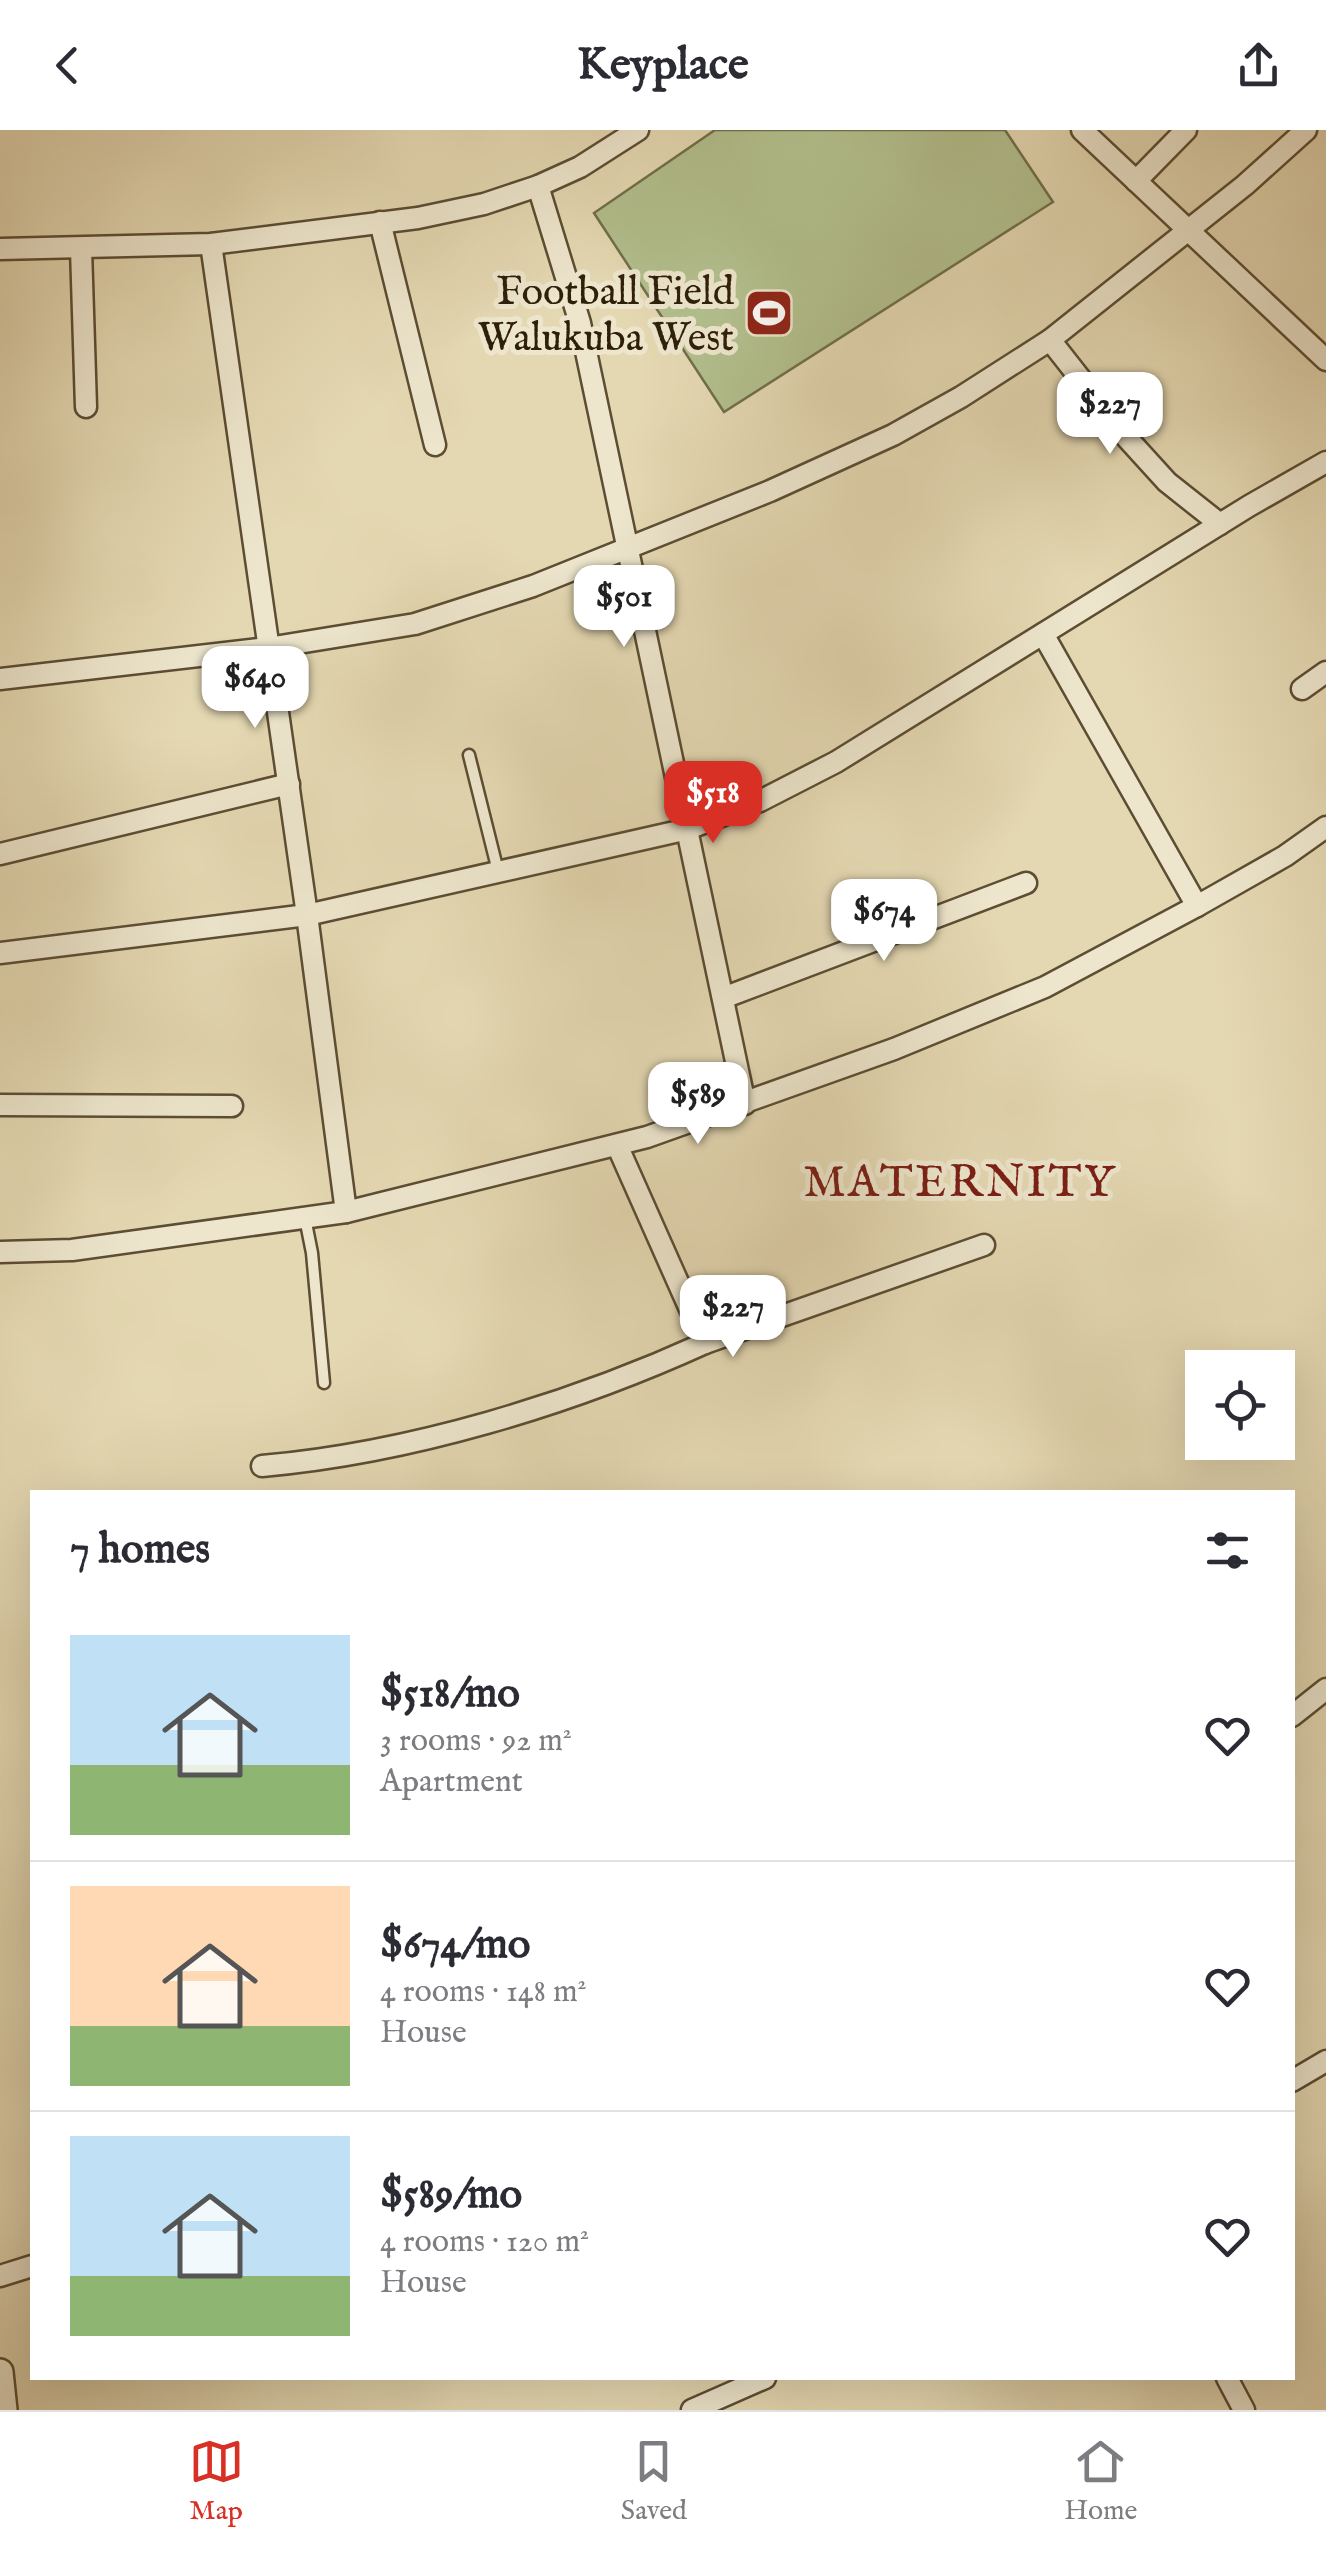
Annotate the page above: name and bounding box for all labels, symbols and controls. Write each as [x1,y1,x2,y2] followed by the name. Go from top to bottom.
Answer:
[577,37,749,94] text: Keyplace
[40,38,95,93] icon: back
[1231,38,1286,93] icon: share
[478,268,735,365] place label: Football Field Walukuba West
[743,287,795,339] sports icon: Football Field Walukuba West
[1051,372,1169,457] pin: $227
[1079,384,1141,425] text: $227
[565,565,683,650] pin: $501
[596,577,652,618] text: $501
[196,646,314,731] pin: $640
[224,658,286,699] text: $640
[654,761,772,846] pin: $518
[686,773,740,814] text: $518
[825,879,943,964] pin: $674
[853,891,915,932] text: $674
[639,1062,757,1147] pin: $589
[670,1074,726,1115] text: $589
[803,1155,1117,1212] district label: MATERNITY
[674,1275,792,1360] pin: $227
[702,1287,764,1328] text: $227
[1185,1350,1295,1460] map controls
[1185,1350,1295,1460] button: locate
[1200,1523,1255,1578] icon: filters
[70,1524,210,1577] text: 7 homes
[380,1668,520,1721] text: $518/mo
[150,1675,270,1795] icon: home
[1200,1708,1255,1763] icon: heart
[380,1721,572,1762] text: 3 rooms · 92 m²
[380,1762,523,1803] text: Apartment
[380,1919,530,1972] text: $674/mo
[150,1926,270,2046] icon: home
[1200,1959,1255,2014] icon: heart
[380,1972,587,2013] text: 4 rooms · 148 m²
[380,2013,467,2054] text: House
[380,2169,522,2222] text: $589/mo
[150,2176,270,2296] icon: home
[1200,2209,1255,2264] icon: heart
[380,2222,589,2263] text: 4 rooms · 120 m²
[380,2263,467,2304] text: House
[189,2434,244,2529] tab: Map
[621,2434,687,2529] tab: Saved
[1064,2434,1137,2529] tab: Home

